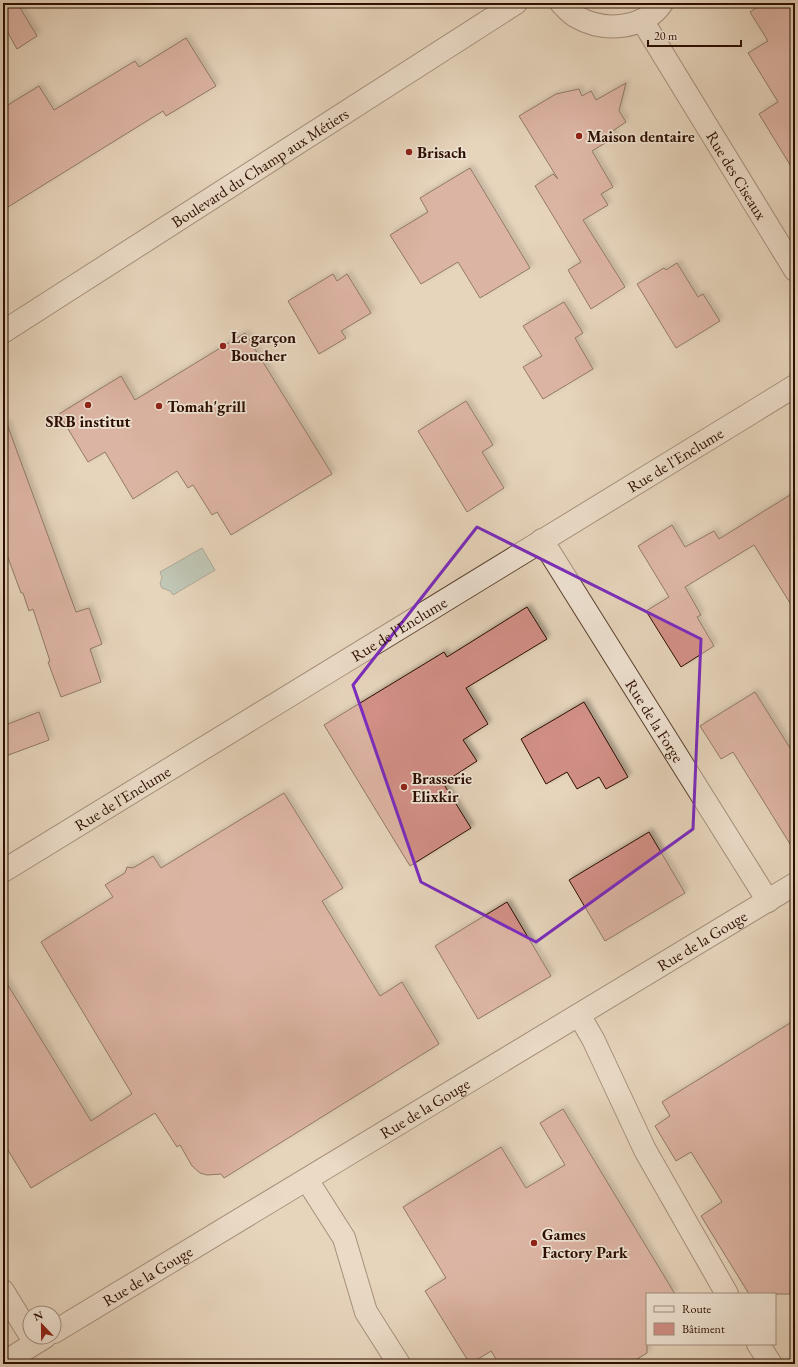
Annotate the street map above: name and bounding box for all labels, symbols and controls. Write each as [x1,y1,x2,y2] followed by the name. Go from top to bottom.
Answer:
[648,22,741,48] scale bar
[654,28,678,44] text: 20 m
[167,103,352,232] street label: Boulevard du Champ aux Métiers
[587,126,695,147] place label: Maison dentaire
[702,127,772,224] street label: Rue des Ciseaux
[574,131,584,141] marker: Maison dentaire
[417,142,467,163] place label: Brisach
[404,147,414,157] marker: Brisach
[231,327,296,366] place label: Le garçon Boucher
[218,341,228,351] marker: Le garçon Boucher
[167,396,246,417] place label: Tomah'grill
[83,400,93,410] marker: SRB institut
[154,401,164,411] marker: Tomah'grill
[46,411,130,432] place label: SRB institut
[623,422,727,497] street label: Rue de l'Enclume
[347,591,451,666] street label: Rue de l'Enclume
[621,675,689,766] street label: Rue de la Forge
[70,760,174,835] street label: Rue de l'Enclume
[412,768,472,807] place label: Brasserie Elixkir
[399,782,409,792] marker: Brasserie Elixkir
[653,905,751,976] street label: Rue de la Gouge
[376,1073,473,1143] street label: Rue de la Gouge
[542,1224,628,1263] place label: Games Factory Park
[529,1238,539,1248] marker: Games Factory Park
[98,1240,196,1311] street label: Rue de la Gouge
[646,1293,776,1345] legend
[682,1301,712,1317] text: Route
[22,1305,62,1345] north arrow
[32,1308,45,1324] text: N
[682,1321,725,1337] text: Bâtiment

